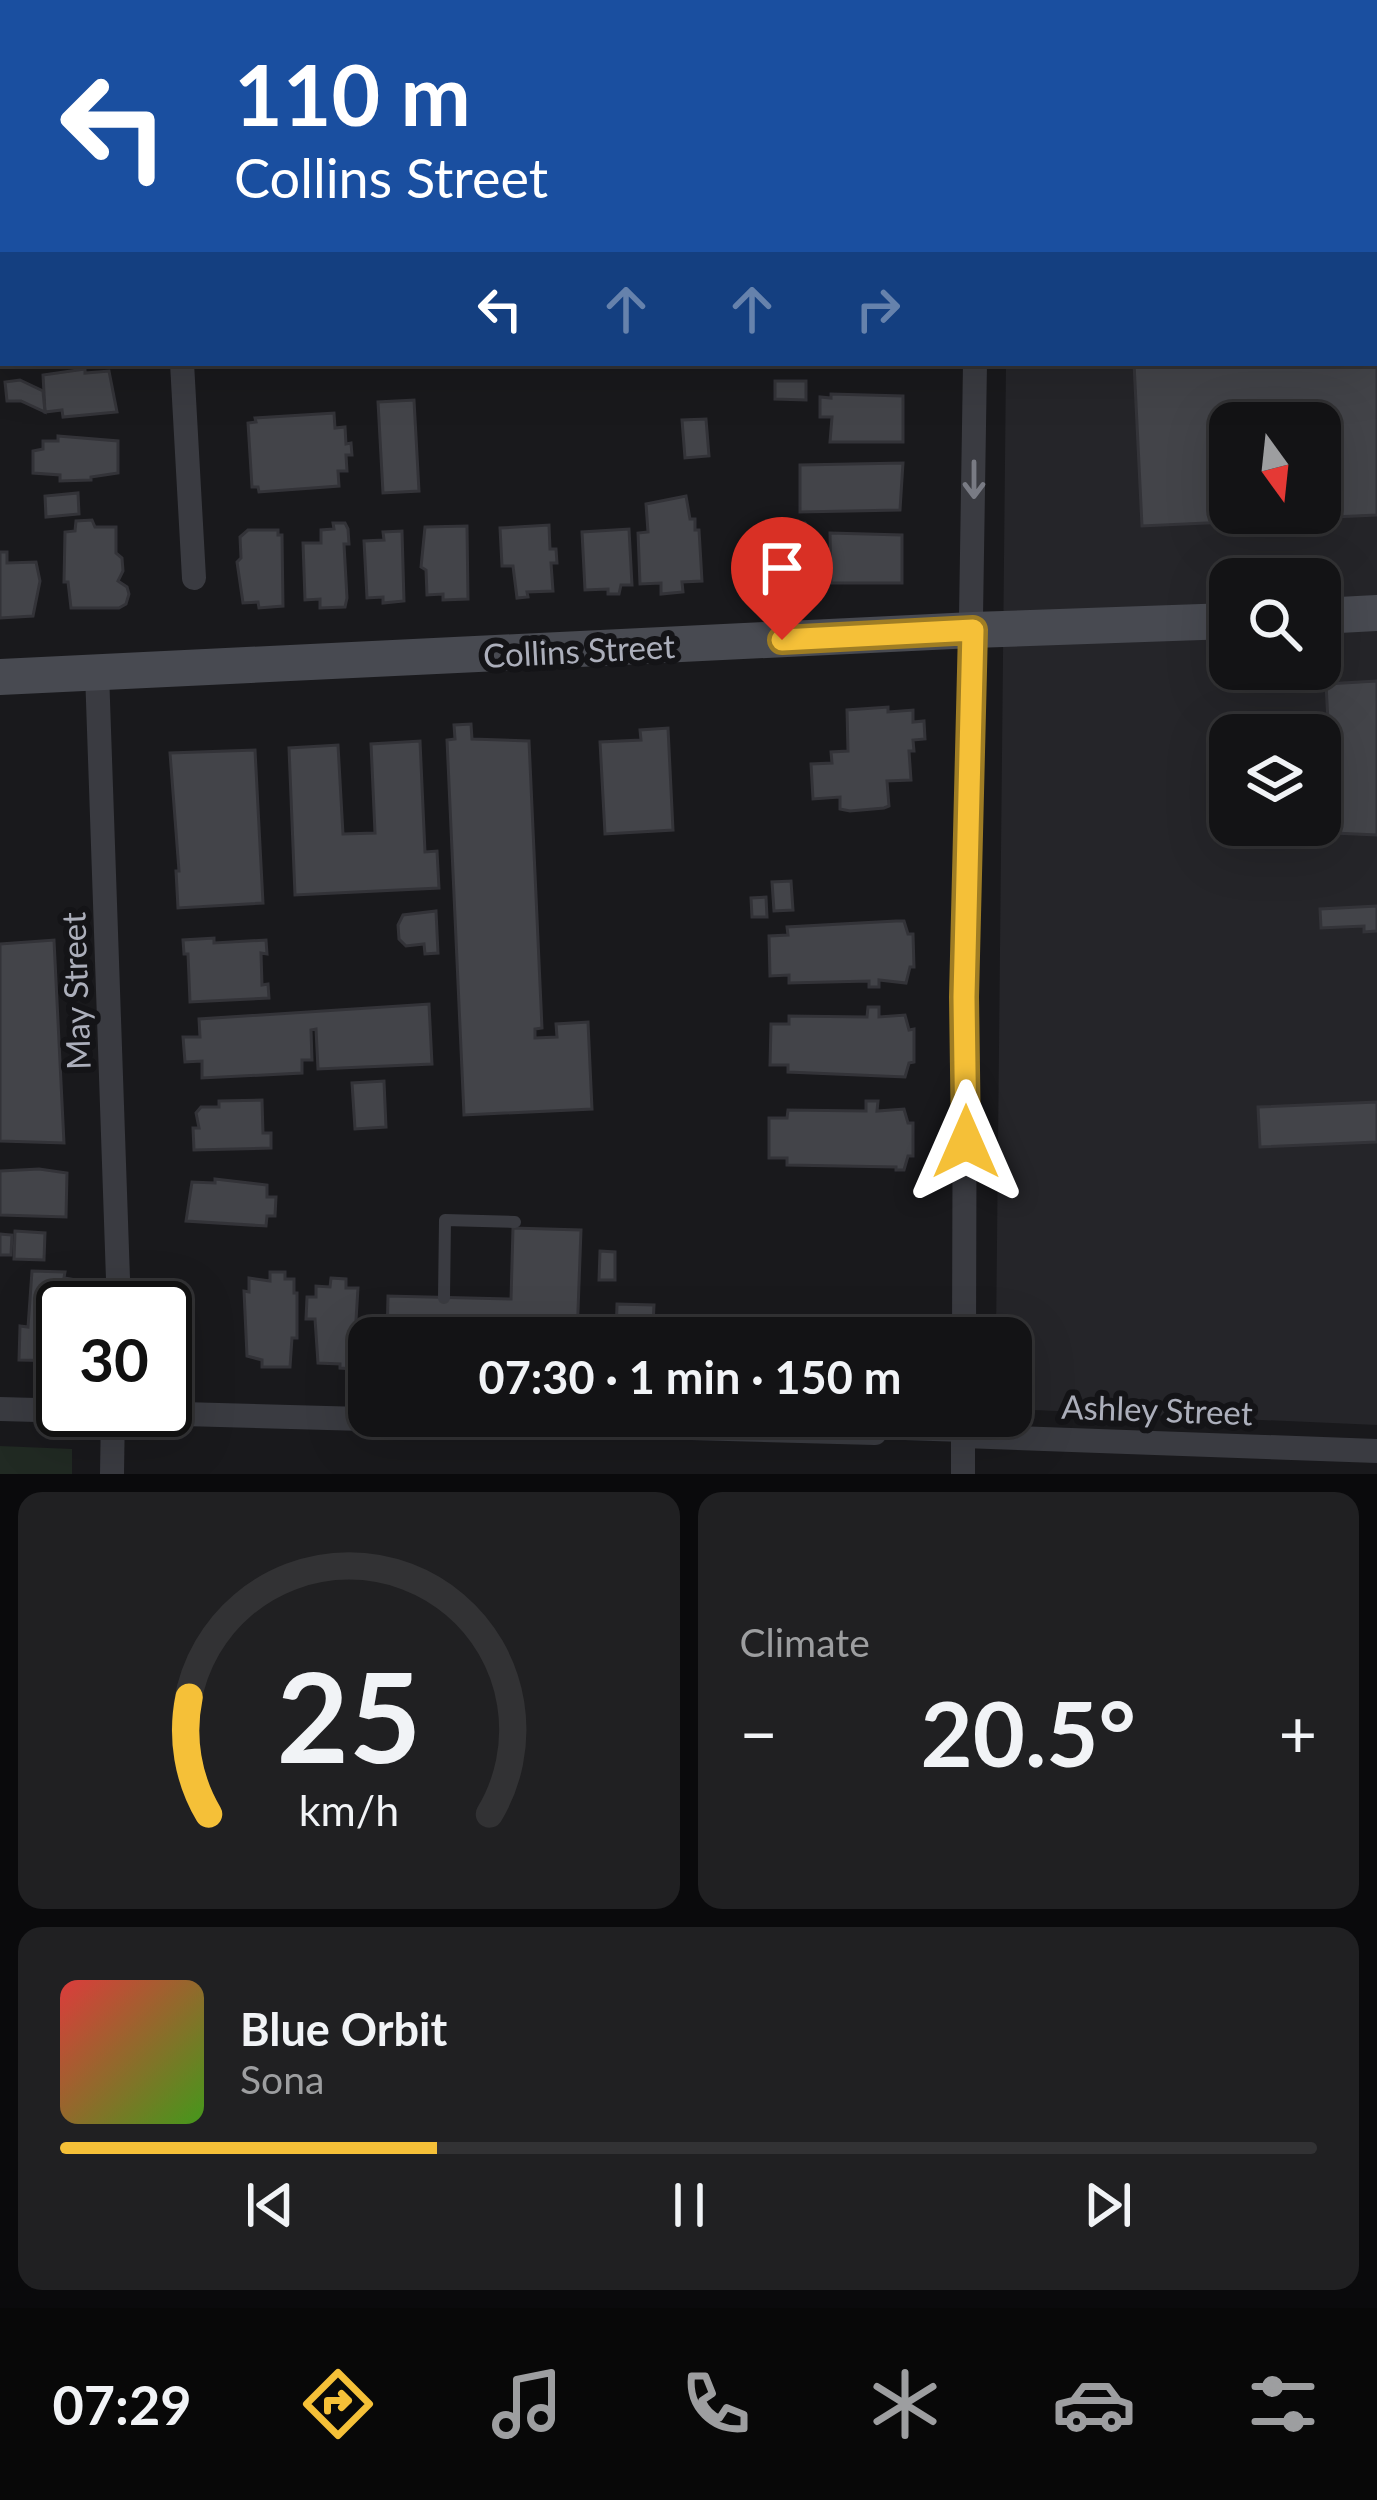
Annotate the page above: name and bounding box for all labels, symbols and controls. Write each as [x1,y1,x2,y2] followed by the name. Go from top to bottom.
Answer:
[234,43,471,144] text: 110 m
[36,48,192,204] icon: left
[234,145,548,210] text: Collins Street
[467,276,533,342] icon: left
[593,276,659,342] icon: ahead
[719,276,785,342] icon: ahead
[845,276,911,342] icon: right
[1209,402,1341,534] north arrow
[1209,402,1341,846] map controls
[963,460,985,499] one-way arrow
[731,517,833,640] pin
[749,535,815,601] icon: arrive
[1209,558,1341,690] button: search
[482,625,676,675] street label: Collins Street
[1209,714,1341,846] button: layers
[52,911,98,1071] street label: May Street
[903,1079,1029,1205] position arrow
[36,1281,192,1437] speed limit sign: 30
[479,1350,901,1404] text: 07:30 · 1 min · 150 m
[1061,1386,1254,1432] street label: Ashley Street
[740,1619,870,1665] text: Climate
[276,1640,421,1790] text: 25
[921,1678,1136,1786] text: 20.5°
[740,1693,778,1772] text: −
[1279,1693,1317,1772] text: +
[299,1783,399,1834] text: km/h
[240,2002,447,2056] text: Blue Orbit
[240,2056,324,2102] text: Sona
[237,2172,303,2238] icon: previous
[656,2172,722,2238] icon: pause
[1075,2172,1141,2238] icon: next
[296,2362,380,2446] icon: directions
[485,2362,569,2446] icon: music
[674,2362,758,2446] icon: phone
[863,2362,947,2446] icon: climate
[1052,2362,1136,2446] icon: car
[1241,2362,1325,2446] icon: filters
[52,2372,192,2437] text: 07:29

